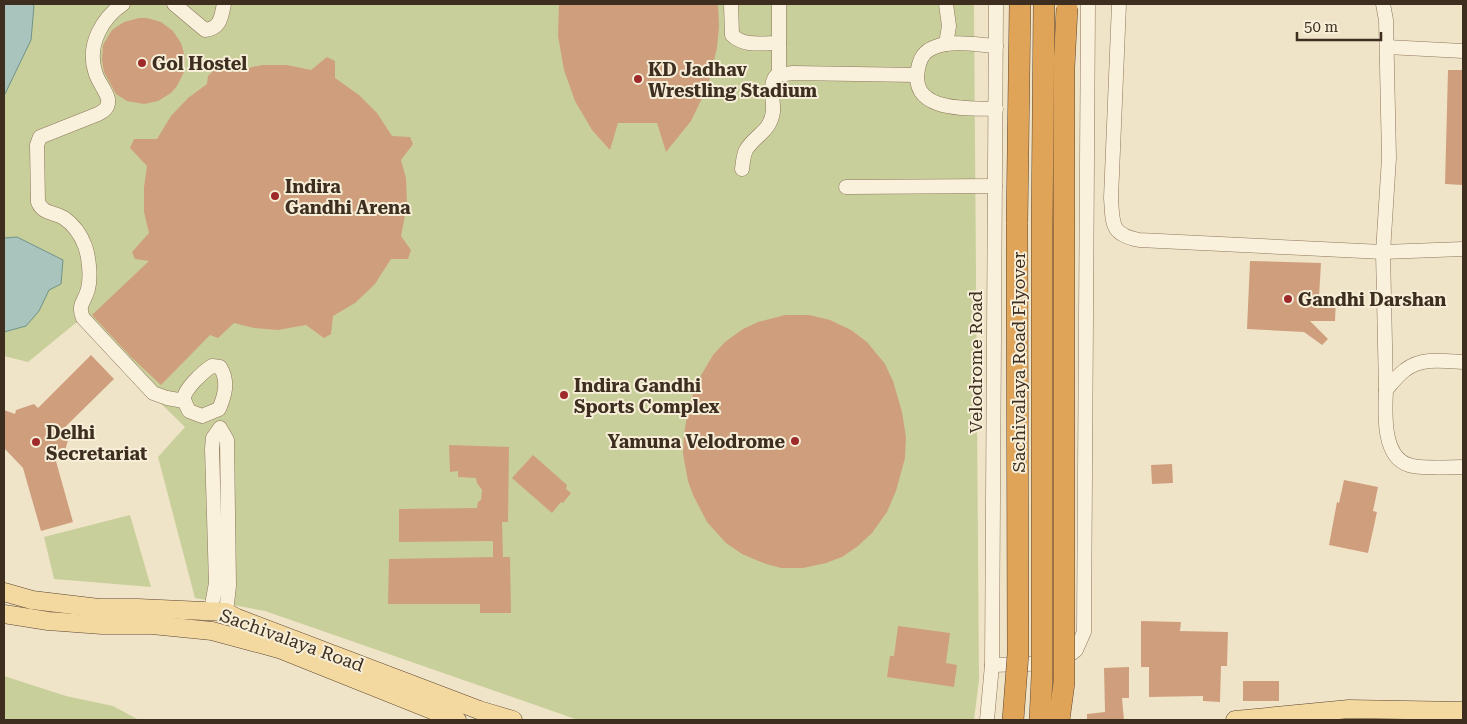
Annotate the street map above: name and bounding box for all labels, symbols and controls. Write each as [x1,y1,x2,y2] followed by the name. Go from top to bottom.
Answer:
[1297,10,1381,42] scale bar
[1304,18,1339,36] text: 50 m
[152,53,247,74] place label: Gol Hostel
[136,57,148,69] marker: Gol Hostel
[648,59,818,101] place label: KD Jadhav Wrestling Stadium
[632,73,644,85] marker: KD Jadhav Wrestling Stadium
[285,176,411,218] place label: Indira Gandhi Arena
[269,190,281,202] marker: Indira Gandhi Arena
[1008,251,1029,473] street label: Sachivalaya Road Flyover
[1298,289,1446,310] place label: Gandhi Darshan
[965,290,986,433] street label: Velodrome Road
[1282,293,1294,305] marker: Gandhi Darshan
[574,375,720,417] place label: Indira Gandhi Sports Complex
[558,389,570,401] marker: Indira Gandhi Sports Complex
[46,422,147,464] place label: Delhi Secretariat
[608,431,785,452] place label: Yamuna Velodrome
[789,435,801,447] marker: Yamuna Velodrome
[30,436,42,448] marker: Delhi Secretariat
[217,604,367,676] street label: Sachivalaya Road

